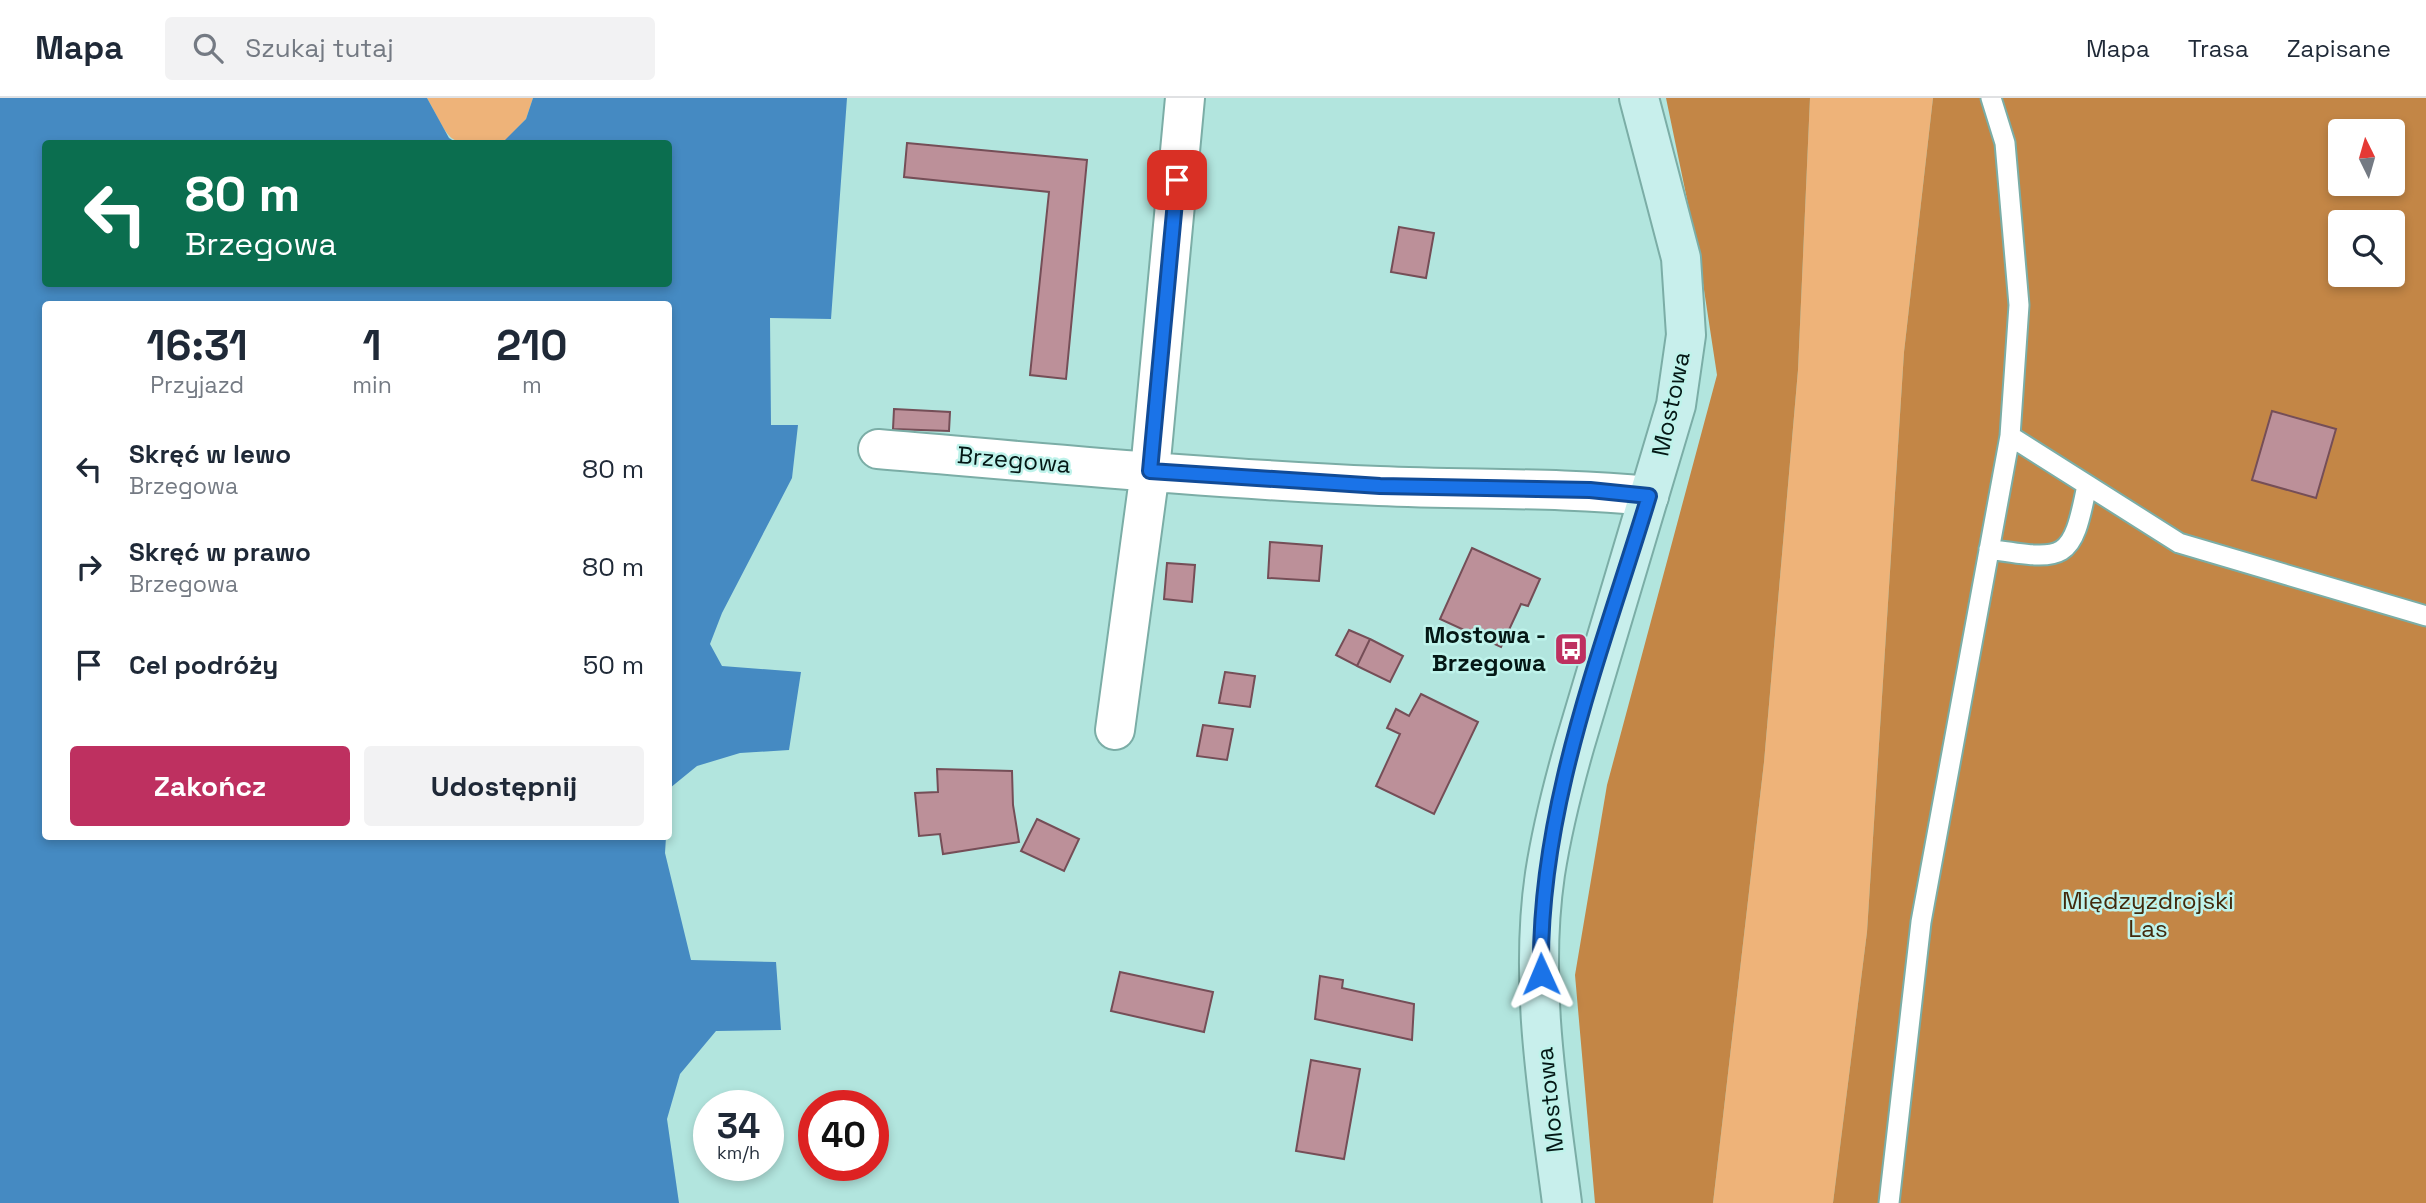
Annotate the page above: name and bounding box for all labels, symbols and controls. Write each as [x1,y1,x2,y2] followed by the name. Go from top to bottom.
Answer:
[165,17,655,80] search box
[35,27,123,69] text: Mapa
[189,29,227,67] icon: search
[245,31,394,65] text: Szukaj tutaj
[2086,33,2150,64] text: Mapa
[2188,33,2249,64] text: Trasa
[2287,33,2391,64] text: Zapisane
[2328,119,2404,196] north arrow
[2328,119,2405,287] map controls
[1147,150,1207,210] pin
[1158,161,1196,199] icon: arrive
[185,163,300,225] text: 80 m
[70,168,161,259] icon: left
[2328,210,2405,287] button: search
[185,224,337,264] text: Brzegowa
[147,319,248,372] text: 16:31
[363,319,382,372] text: 1
[496,319,567,372] text: 210
[1644,349,1697,459] street label: Mostowa
[150,370,244,400] text: Przyjazd
[352,370,392,400] text: min
[522,370,542,400] text: m
[129,437,291,471] text: Skręć w lewo
[956,439,1072,480] street label: Brzegowa
[70,450,108,488] icon: left
[582,452,644,486] text: 80 m
[129,471,238,501] text: Brzegowa
[129,535,311,569] text: Skręć w prawo
[70,548,108,586] icon: right
[582,550,644,584] text: 80 m
[129,569,238,599] text: Brzegowa
[1424,619,1546,678] place label: Mostowa - Brzegowa
[1552,630,1590,668] bus stop icon: Mostowa - Brzegowa
[70,646,108,684] icon: arrive
[129,648,278,682] text: Cel podróży
[583,648,644,682] text: 50 m
[70,746,350,826] button: Zakończ
[364,746,644,826] button: Udostępnij
[2062,885,2234,944] park label: Międzyzdrojski Las
[1504,937,1578,1011] position arrow
[1529,1046,1570,1154] street label: Mostowa
[798,1090,889,1181] speed limit sign: 40
[717,1104,760,1148] text: 34
[717,1141,760,1164] text: km/h

